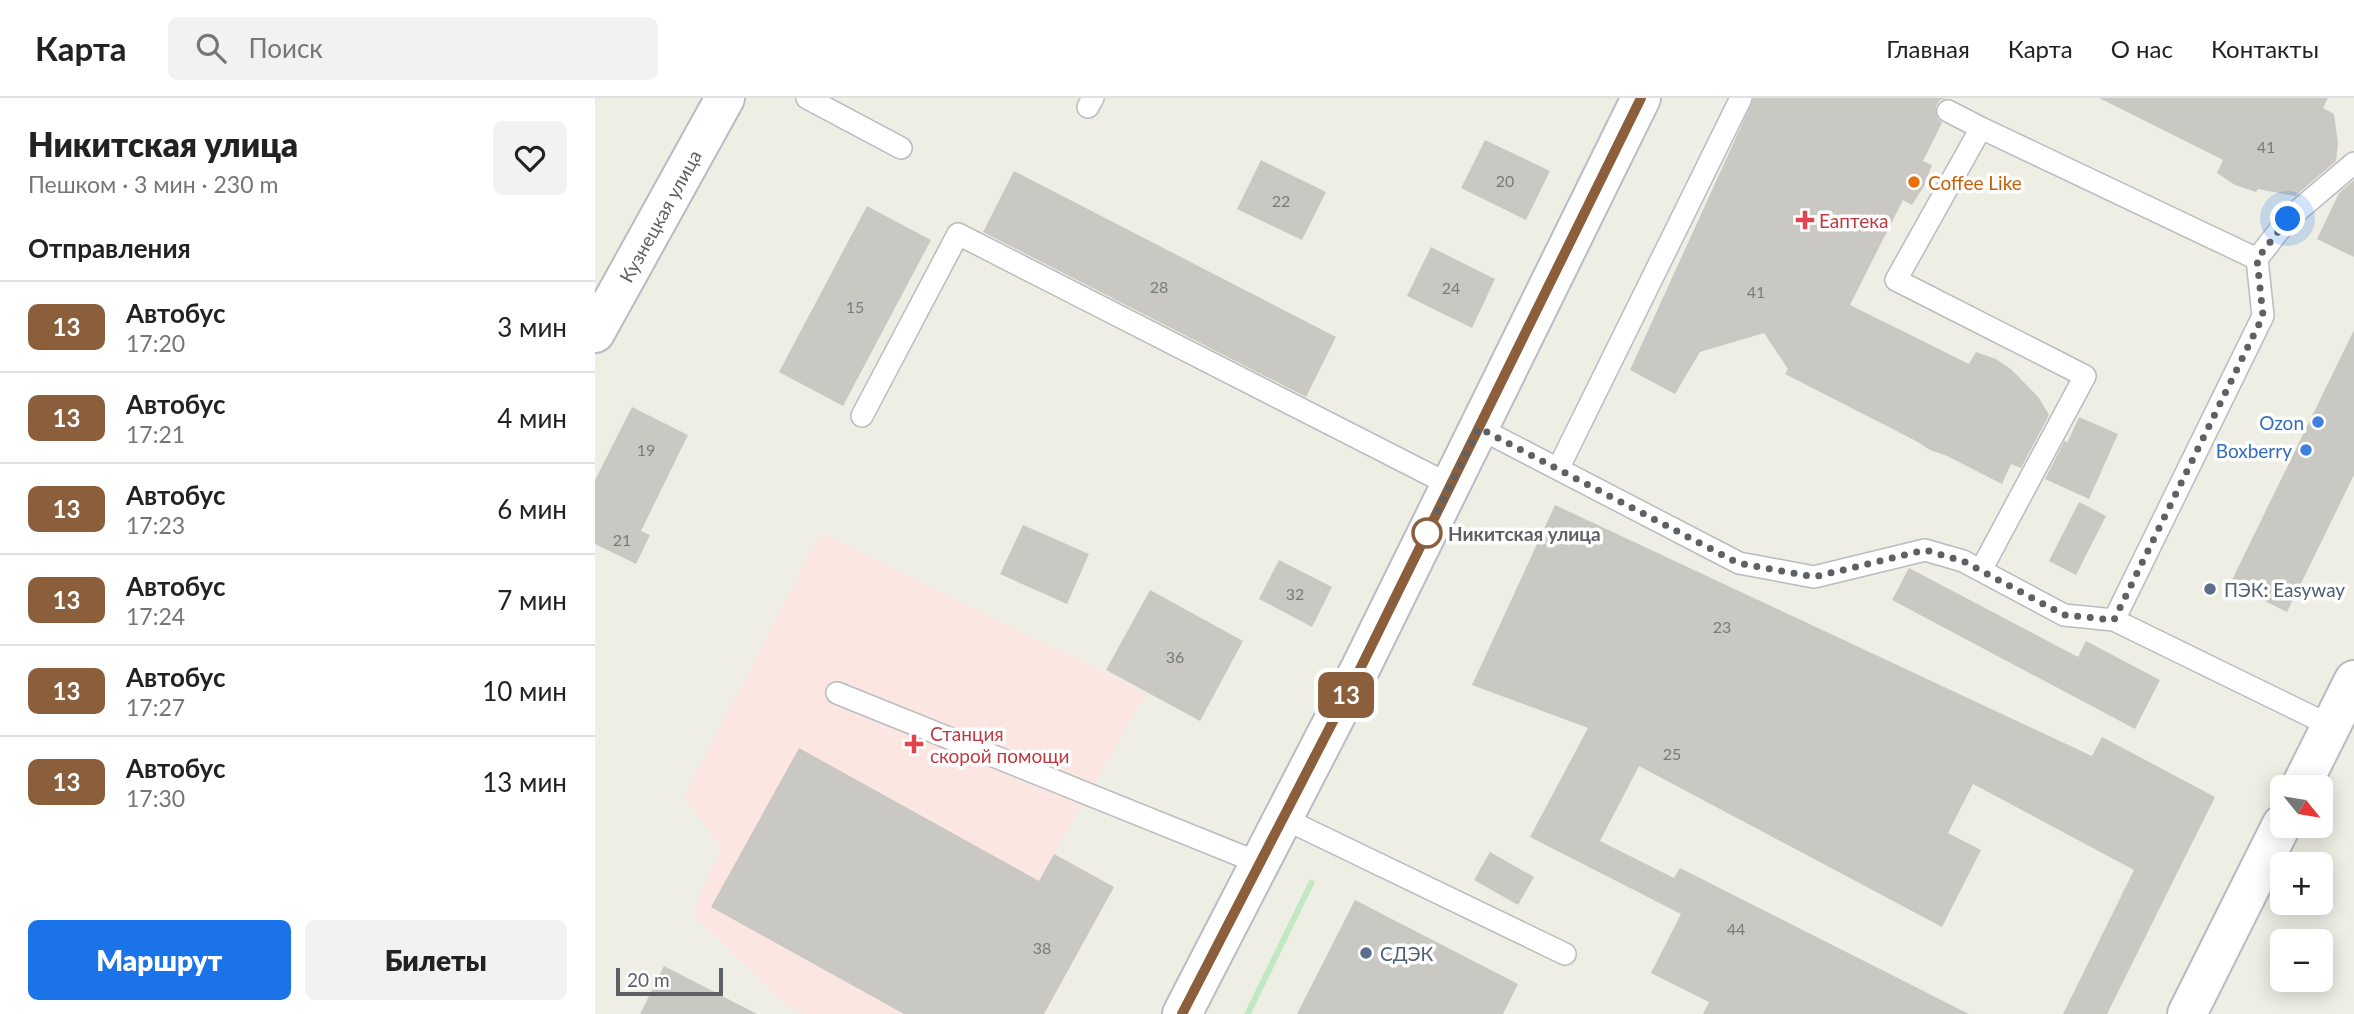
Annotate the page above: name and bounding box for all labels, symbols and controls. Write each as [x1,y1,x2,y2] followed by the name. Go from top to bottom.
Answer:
[168,17,658,80] search box
[35,28,126,68] text: Карта
[192,29,230,67] icon: search
[248,32,323,64] text: Поиск
[1886,34,1970,63] text: Главная
[2008,34,2073,63] text: Карта
[2111,34,2173,63] text: О нас
[2211,34,2319,63] text: Контакты
[493,121,567,195] button: heart
[28,124,298,164] text: Никитская улица
[2257,137,2275,156] house number: 41
[614,146,706,286] street label: Кузнецкая улица
[28,170,278,198] text: Пешком · 3 мин · 230 m
[1496,171,1514,190] house number: 20
[1928,171,2022,194] place label: Coffee Like
[1906,174,1922,190] marker: Coffee Like
[1272,191,1290,210] house number: 22
[2270,201,2305,236] your location
[1819,209,1889,232] place label: Еаптека
[1797,212,1813,228] marker: Еаптека
[28,232,191,264] text: Отправления
[1150,277,1168,296] house number: 28
[1442,278,1460,297] house number: 24
[1747,282,1765,301] house number: 41
[126,297,225,329] text: Автобус
[846,297,864,316] house number: 15
[497,311,567,343] text: 3 мин
[53,312,80,341] text: 13
[126,329,185,357] text: 17:20
[126,388,225,420] text: Автобус
[497,402,567,434] text: 4 мин
[53,403,80,432] text: 13
[2259,411,2304,434] place label: Ozon
[2310,414,2326,430] marker: Ozon
[126,420,185,448] text: 17:21
[2216,439,2292,462] place label: Boxberry
[637,440,655,459] house number: 19
[2298,442,2314,458] marker: Boxberry
[126,479,225,511] text: Автобус
[497,493,567,525] text: 6 мин
[53,494,80,523] text: 13
[126,511,185,539] text: 17:23
[1412,518,1442,548] marker: Никитская улица
[1448,522,1601,545] place label: Никитская улица
[613,530,631,549] house number: 21
[126,570,225,602] text: Автобус
[2224,578,2345,601] place label: ПЭК: Easyway
[2202,581,2218,597] marker: ПЭК: Easyway
[497,584,567,616] text: 7 мин
[1286,584,1304,603] house number: 32
[53,585,80,614] text: 13
[126,602,185,630] text: 17:24
[1713,617,1731,636] house number: 23
[1166,647,1184,666] house number: 36
[126,661,225,693] text: Автобус
[1315,672,1377,718] line badge: 13
[482,675,567,707] text: 10 мин
[53,676,80,705] text: 13
[1332,680,1360,709] text: 13
[126,693,185,721] text: 17:27
[930,722,1070,767] place label: Станция скорой помощи
[904,734,924,754] marker: Станция скорой помощи
[1663,744,1681,763] house number: 25
[126,752,225,784] text: Автобус
[482,766,567,798] text: 13 мин
[53,767,80,796] text: 13
[2270,775,2333,838] north arrow
[2270,775,2333,992] map controls
[126,784,185,812] text: 17:30
[2270,852,2333,915] button: +
[1727,919,1745,938] house number: 44
[28,920,291,1000] button: Маршрут
[305,920,567,1000] button: Билеты
[2270,929,2333,992] button: −
[1033,938,1051,957] house number: 38
[1380,942,1433,965] place label: СДЭК
[1358,945,1374,961] marker: СДЭК
[616,965,723,997] scale bar
[627,968,670,991] text: 20 m

